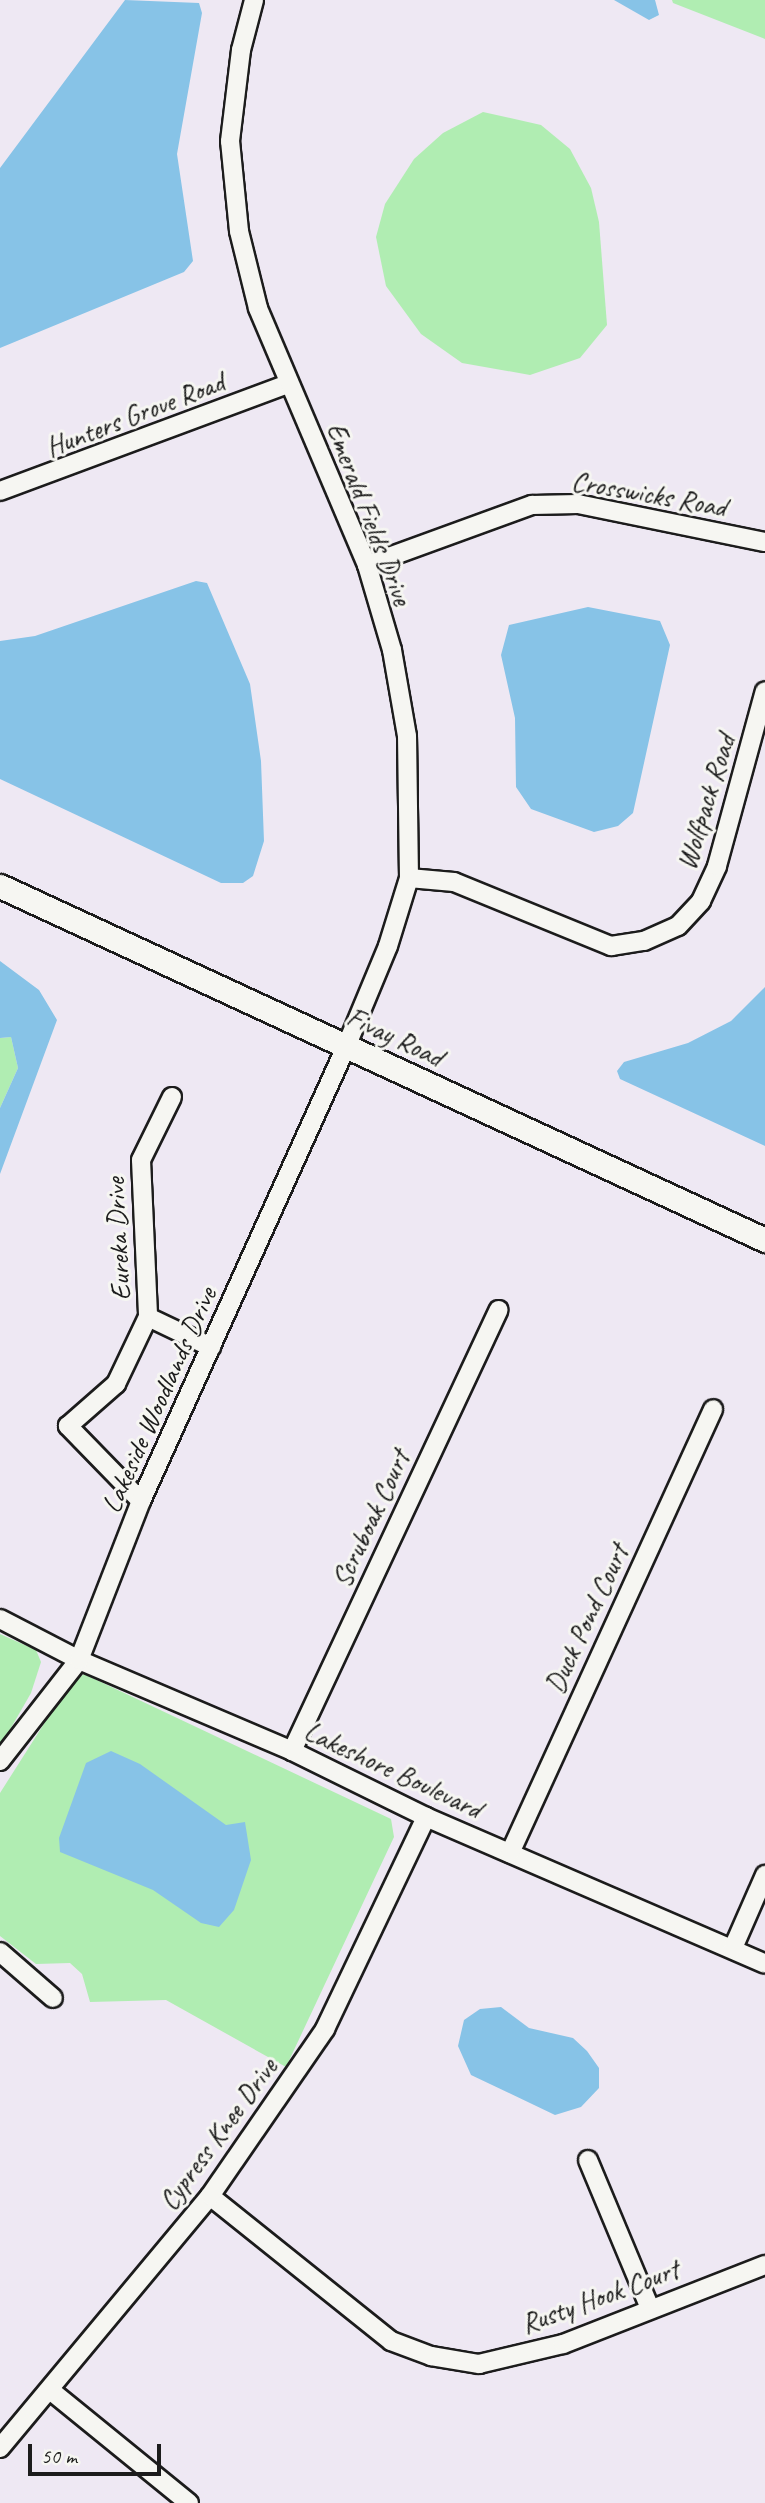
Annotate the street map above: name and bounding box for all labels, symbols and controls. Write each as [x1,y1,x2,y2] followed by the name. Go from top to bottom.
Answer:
[41,365,229,465] street label: Hunters Grove Road
[319,418,419,610] street label: Emerald Fields Drive
[570,464,728,524] street label: Crosswicks Road
[670,731,742,873] street label: Wolfpack Road
[342,1000,448,1074] street label: Fivay Road
[98,1177,138,1301] street label: Eureka Drive
[94,1282,224,1518] street label: Lakeside Woodlands Drive
[325,1445,417,1593] street label: Scruboak Court
[538,1540,636,1698] street label: Duck Pond Court
[299,1714,487,1826] street label: Lakeshore Boulevard
[152,2052,284,2216] street label: Cypress Knee Drive
[517,2253,683,2341] street label: Rusty Hook Court
[32,2430,164,2474] scale bar
[41,2443,77,2469] text: 50 m

